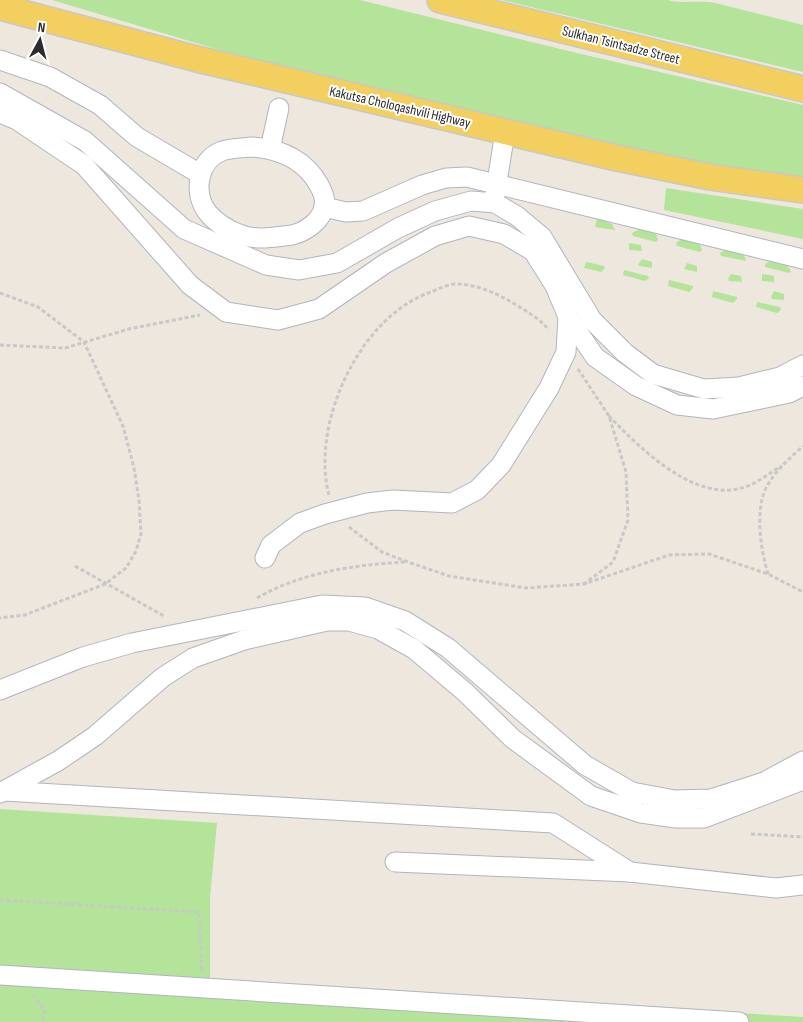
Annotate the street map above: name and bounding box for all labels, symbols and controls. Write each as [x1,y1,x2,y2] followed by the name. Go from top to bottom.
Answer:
[15,15,65,65] north arrow
[37,19,46,36] text: N
[560,22,682,68] street label: Sulkhan Tsintsadze Street
[328,82,473,132] street label: Kakutsa Choloqashvili Highway

